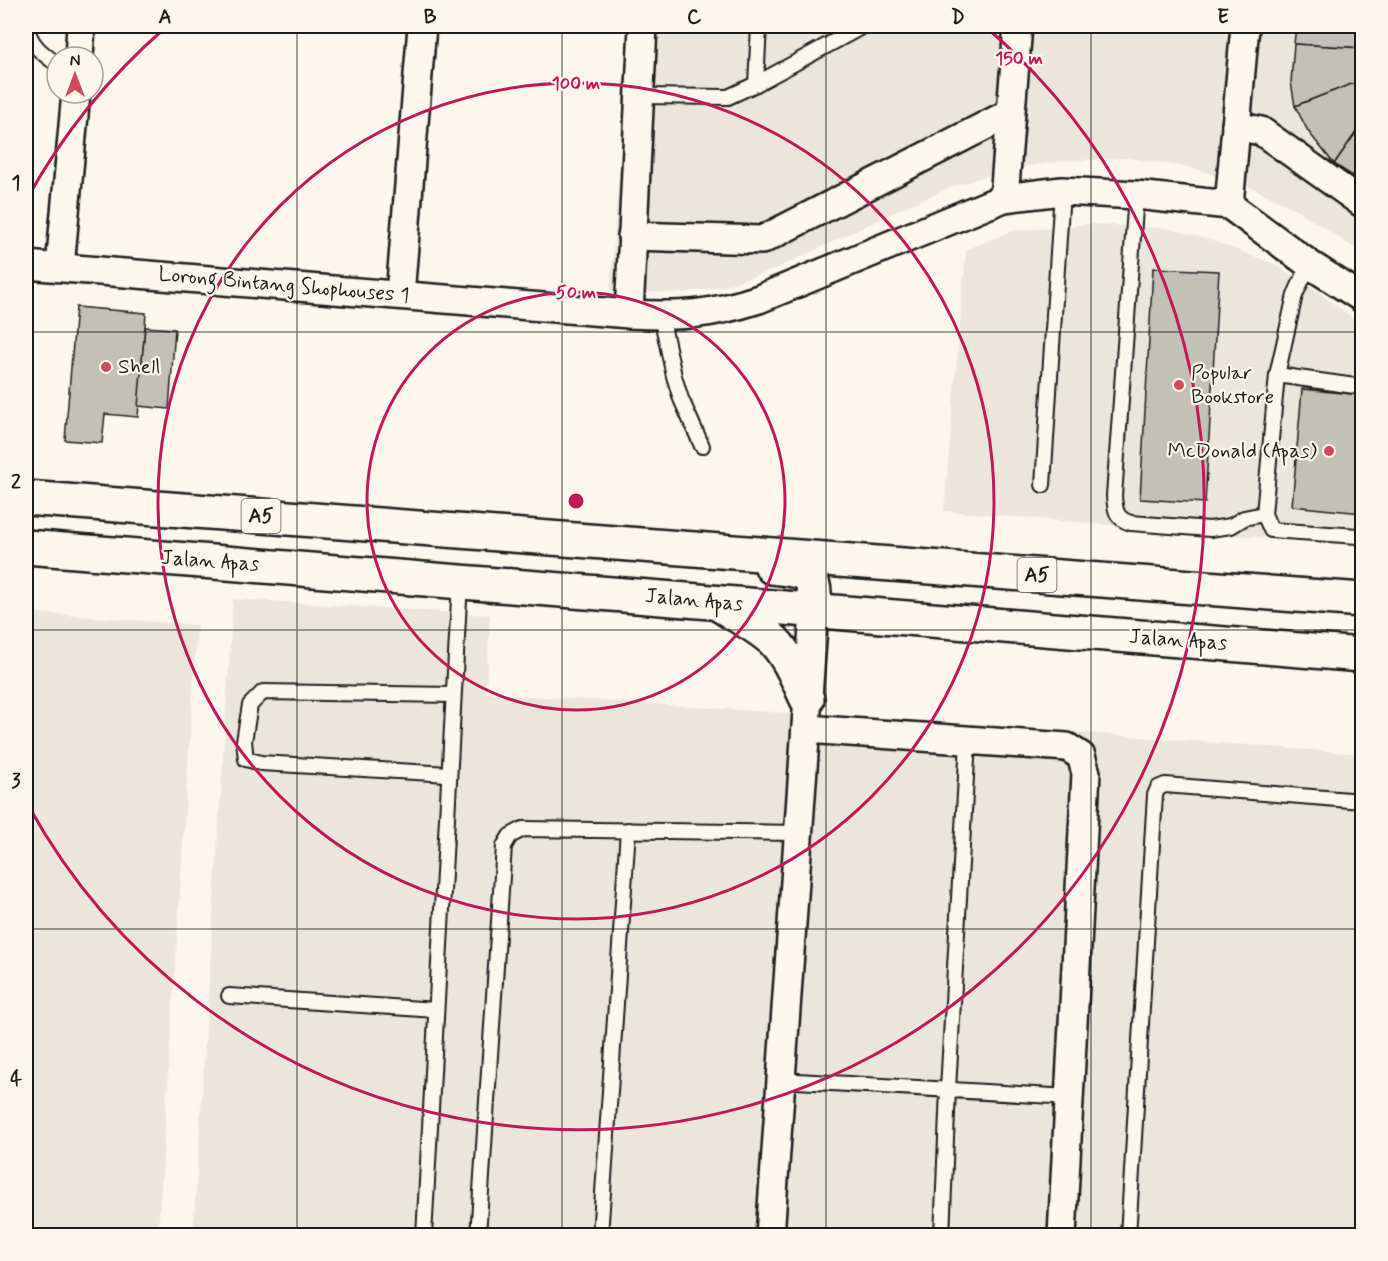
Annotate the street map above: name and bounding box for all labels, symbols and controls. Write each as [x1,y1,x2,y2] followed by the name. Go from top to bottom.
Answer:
[158,4,172,31] text: A
[424,4,437,31] text: B
[687,4,702,31] text: C
[951,4,965,31] text: D
[1217,4,1229,31] text: E
[45,45,105,105] north arrow
[995,47,1043,71] text: 150 m
[70,51,80,72] text: N
[552,72,600,96] text: 100 m
[12,170,20,197] text: 1
[157,260,411,312] street label: Lorong Bintang Shophouses 1
[556,281,596,305] text: 50 m
[118,353,160,381] place label: Shell
[1191,359,1274,411] place label: Popular Bookstore
[99,360,113,374] marker: Shell
[1172,378,1186,392] marker: Popular Bookstore
[1168,437,1318,466] place label: McDonald (Apas)
[1322,444,1336,458] marker: McDonald (Apas)
[11,469,21,496] text: 2
[566,491,586,511] centre of rings
[242,499,280,533] road number: A5
[160,544,260,579] street label: Jalan Apas
[1018,558,1056,592] road number: A5
[644,582,744,619] street label: Jalan Apas
[1128,623,1228,658] street label: Jalan Apas
[11,768,21,795] text: 3
[10,1066,22,1093] text: 4

